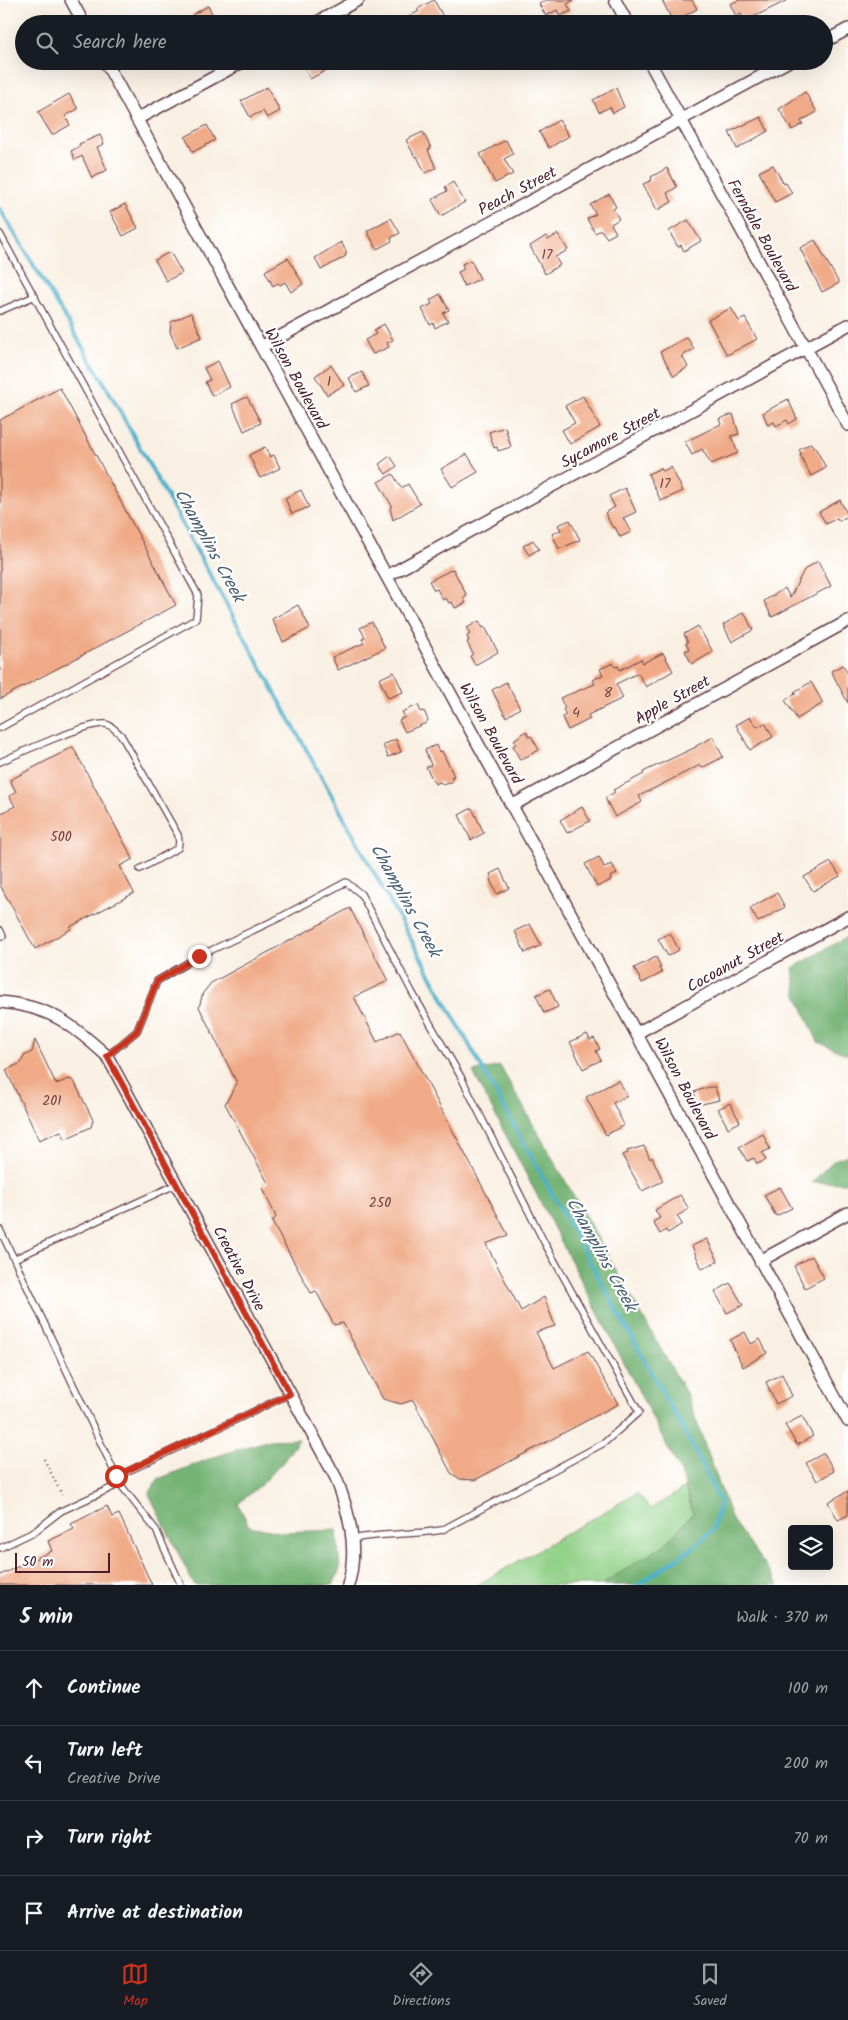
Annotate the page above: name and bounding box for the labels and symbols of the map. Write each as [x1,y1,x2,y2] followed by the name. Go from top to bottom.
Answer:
[474,160,562,223] street label: Peach Street
[720,174,804,298] street label: Ferndale Boulevard
[542,244,553,266] house number: 17
[257,323,335,435] street label: Wilson Boulevard
[327,371,331,393] house number: 1
[556,401,666,475] street label: Sycamore Street
[660,473,671,495] house number: 17
[165,483,253,610] water label: Champlins Creek
[630,669,716,731] street label: Apple Street
[452,678,530,790] street label: Wilson Boulevard
[604,682,613,704] house number: 8
[572,702,580,724] house number: 4
[50,826,72,848] house number: 500
[361,838,449,965] water label: Champlins Creek
[682,925,790,999] street label: Cocoanut Street
[188,945,211,968] route end
[647,1033,723,1145] street label: Wilson Boulevard
[42,1090,62,1112] house number: 201
[369,1192,391,1214] house number: 250
[557,1192,645,1319] water label: Champlins Creek
[206,1222,272,1316] street label: Creative Drive
[105,1465,128,1488] route start
[15,1550,110,1573] scale bar

